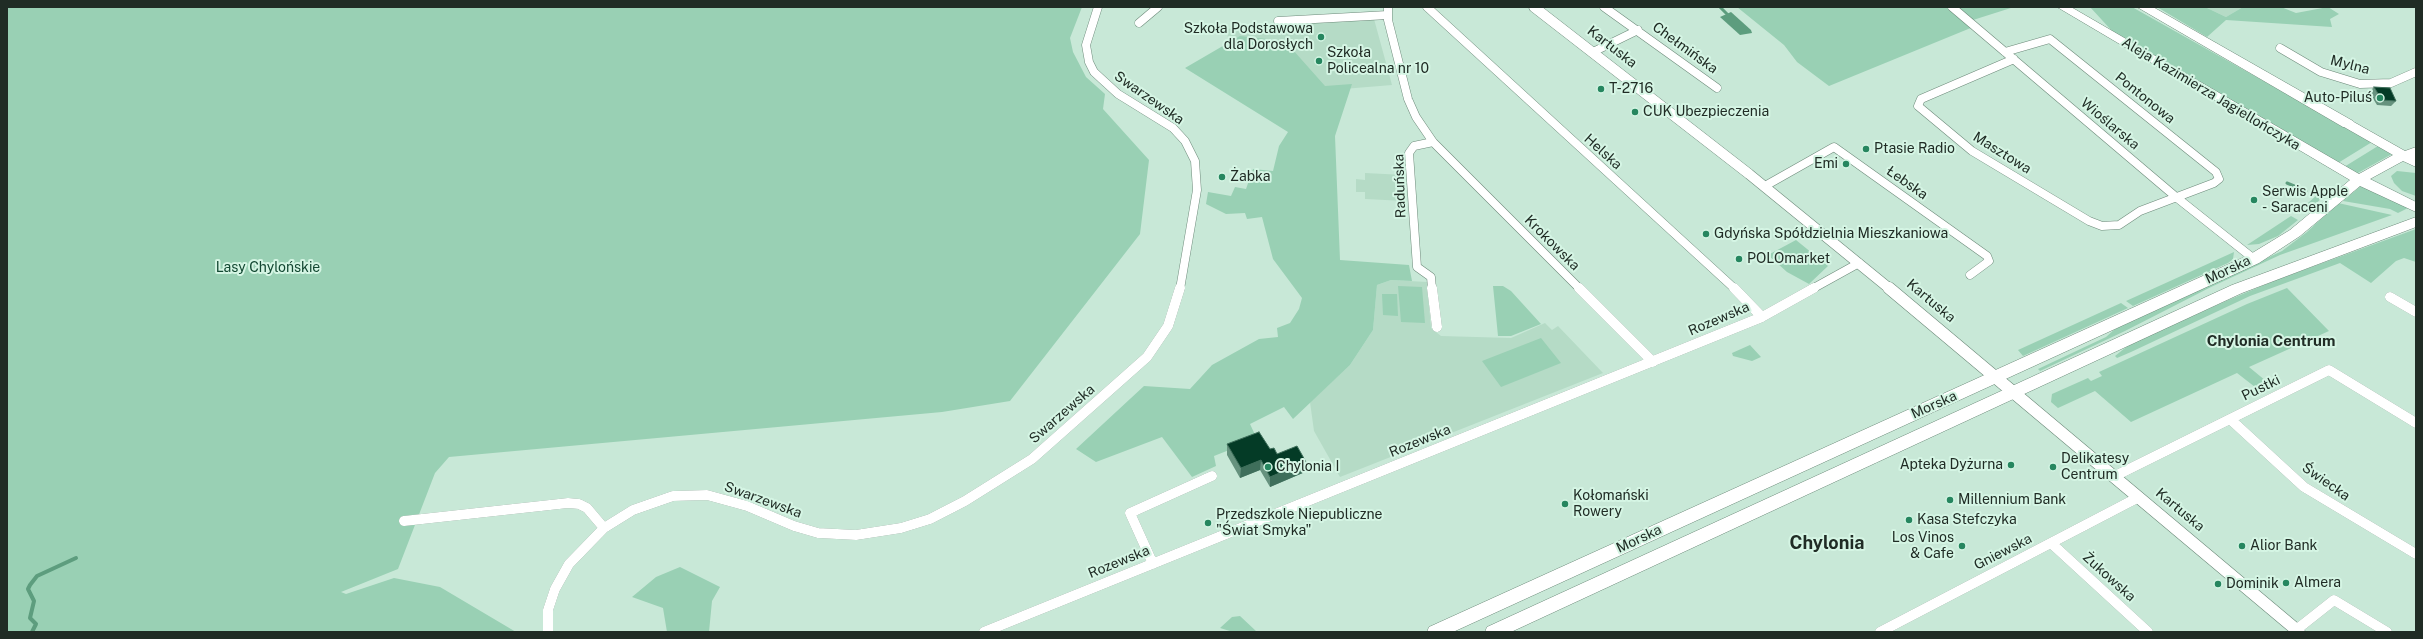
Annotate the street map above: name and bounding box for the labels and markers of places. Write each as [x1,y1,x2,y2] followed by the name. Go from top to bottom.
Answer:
[1184,21,1313,54] place label: Szkoła Podstawowa dla Dorosłych
[1316,32,1326,42] marker: Szkoła Podstawowa dla Dorosłych
[1327,45,1429,78] place label: Szkoła Policealna nr 10
[1314,56,1324,66] marker: Szkoła Policealna nr 10
[1609,81,1653,97] place label: T-2716
[1596,84,1606,94] marker: T-2716
[2304,90,2372,106] place label: Auto-Piluś
[2375,93,2385,103] marker: Auto-Piluś
[1643,104,1769,120] place label: CUK Ubezpieczenia
[1630,107,1640,117] marker: CUK Ubezpieczenia
[1874,141,1955,157] place label: Ptasie Radio
[1861,144,1871,154] marker: Ptasie Radio
[1814,156,1838,172] place label: Emi
[1841,159,1851,169] marker: Emi
[1230,169,1270,185] place label: Żabka
[1217,172,1227,182] marker: Żabka
[2262,184,2348,216] place label: Serwis Apple - Saraceni
[2249,195,2259,205] marker: Serwis Apple - Saraceni
[1714,226,1948,242] place label: Gdyńska Spółdzielnia Mieszkaniowa
[1701,229,1711,239] marker: Gdyńska Spółdzielnia Mieszkaniowa
[1747,251,1830,267] place label: POLOmarket
[1734,254,1744,264] marker: POLOmarket
[2061,451,2129,484] place label: Delikatesy Centrum
[1900,457,2003,473] place label: Apteka Dyżurna
[1276,459,1339,475] place label: Chylonia I
[2006,460,2016,470] marker: Apteka Dyżurna
[1263,462,1273,472] marker: Chylonia I
[2048,462,2058,472] marker: Delikatesy Centrum
[1573,488,1649,520] place label: Kołomański Rowery
[1958,492,2066,508] place label: Millennium Bank
[1945,495,1955,505] marker: Millennium Bank
[1560,499,1570,509] marker: Kołomański Rowery
[1216,507,1383,540] place label: Przedszkole Niepubliczne "Świat Smyka"
[1917,512,2017,528] place label: Kasa Stefczyka
[1904,515,1914,525] marker: Kasa Stefczyka
[1203,518,1213,528] marker: Przedszkole Niepubliczne "Świat Smyka"
[1892,530,1954,562] place label: Los Vinos & Cafe
[2250,538,2317,554] place label: Alior Bank
[1957,541,1967,551] marker: Los Vinos & Cafe
[2237,541,2247,551] marker: Alior Bank
[2294,575,2341,591] place label: Almera
[2226,576,2279,592] place label: Dominik
[2281,578,2291,588] marker: Almera
[2213,579,2223,589] marker: Dominik

